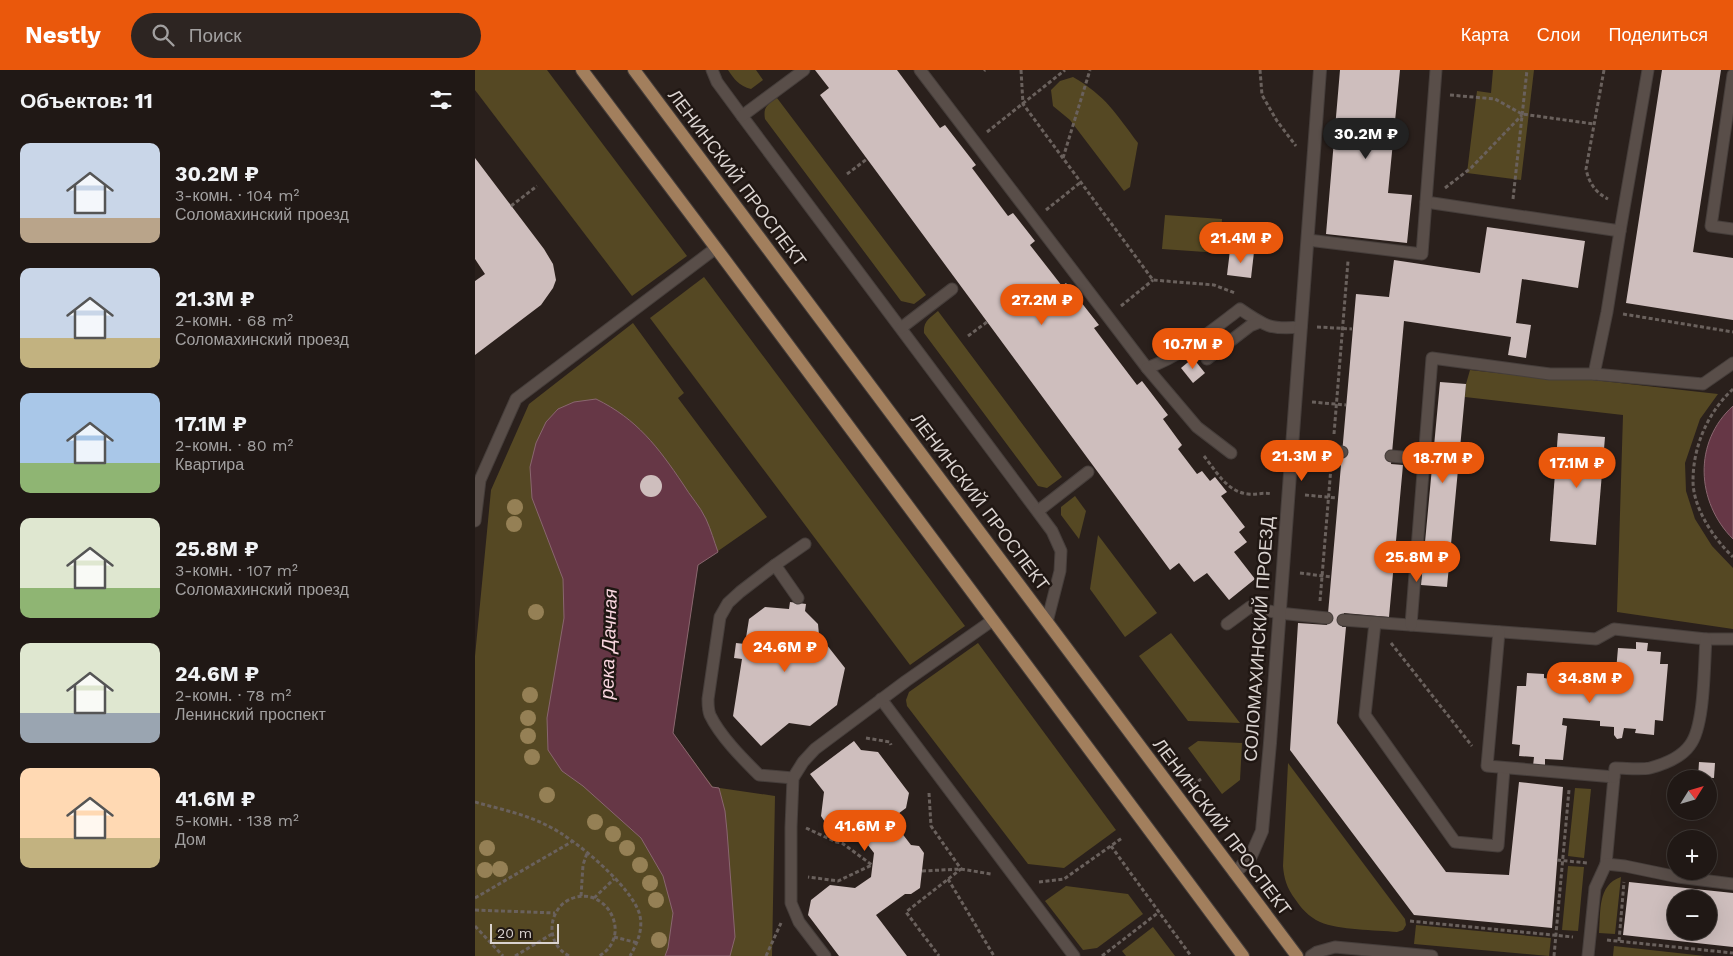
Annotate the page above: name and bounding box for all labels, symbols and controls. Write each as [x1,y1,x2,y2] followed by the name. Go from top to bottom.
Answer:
[131,13,481,58] search box
[25,21,101,49] text: Nestly
[149,21,177,49] icon: search
[189,24,242,47] text: Поиск
[1461,24,1509,45] text: Карта
[1537,24,1581,45] text: Слои
[1609,24,1708,45] text: Поделиться
[664,85,811,270] street label: ЛЕНИНСКИЙ ПРОСПЕКТ
[427,86,455,114] icon: filters
[20,88,153,113] text: Объектов: 11
[1320,118,1412,160] pin: 30.2M ₽
[1334,124,1398,143] text: 30.2M ₽
[175,161,259,186] text: 30.2M ₽
[60,163,120,223] icon: home
[175,186,299,205] text: 3-комн. · 104 m²
[175,205,349,224] text: Соломахинский проезд
[1195,222,1287,264] pin: 21.4M ₽
[1210,228,1272,247] text: 21.4M ₽
[996,284,1088,326] pin: 27.2M ₽
[175,286,255,311] text: 21.3M ₽
[60,288,120,348] icon: home
[1011,290,1073,309] text: 27.2M ₽
[175,311,293,330] text: 2-комн. · 68 m²
[1147,328,1239,370] pin: 10.7M ₽
[175,330,349,349] text: Соломахинский проезд
[1163,334,1223,353] text: 10.7M ₽
[907,409,1054,594] street label: ЛЕНИНСКИЙ ПРОСПЕКТ
[175,411,247,436] text: 17.1M ₽
[60,413,120,473] icon: home
[175,436,293,455] text: 2-комн. · 80 m²
[1256,440,1348,482] pin: 21.3M ₽
[1397,442,1489,484] pin: 18.7M ₽
[1272,446,1332,465] text: 21.3M ₽
[1531,446,1623,489] pin: 17.1M ₽
[1413,448,1473,467] text: 18.7M ₽
[1550,453,1604,472] text: 17.1M ₽
[175,455,244,474] text: Квартира
[1239,516,1278,762] street label: СОЛОМАХИНСКИЙ ПРОЕЗД
[175,536,259,561] text: 25.8M ₽
[60,538,120,598] icon: home
[1371,540,1463,583] pin: 25.8M ₽
[1385,547,1449,566] text: 25.8M ₽
[175,561,298,580] text: 3-комн. · 107 m²
[175,580,349,599] text: Соломахинский проезд
[595,588,622,701] water label: река Дачная
[739,630,831,673] pin: 24.6M ₽
[753,637,817,656] text: 24.6M ₽
[175,661,259,686] text: 24.6M ₽
[1544,662,1636,704] pin: 34.8M ₽
[60,663,120,723] icon: home
[1558,668,1622,687] text: 34.8M ₽
[175,686,291,705] text: 2-комн. · 78 m²
[175,705,326,724] text: Ленинский проспект
[1149,734,1296,919] street label: ЛЕНИНСКИЙ ПРОСПЕКТ
[1667,770,1717,820] north arrow
[1667,770,1717,940] map controls
[175,786,256,811] text: 41.6M ₽
[60,788,120,848] icon: home
[819,810,911,852] pin: 41.6M ₽
[175,811,299,830] text: 5-комн. · 138 m²
[834,816,896,835] text: 41.6M ₽
[175,830,206,849] text: Дом
[1667,830,1717,880] button: +
[1667,890,1717,940] button: −
[490,921,559,944] scale bar
[497,925,532,941] text: 20 m

